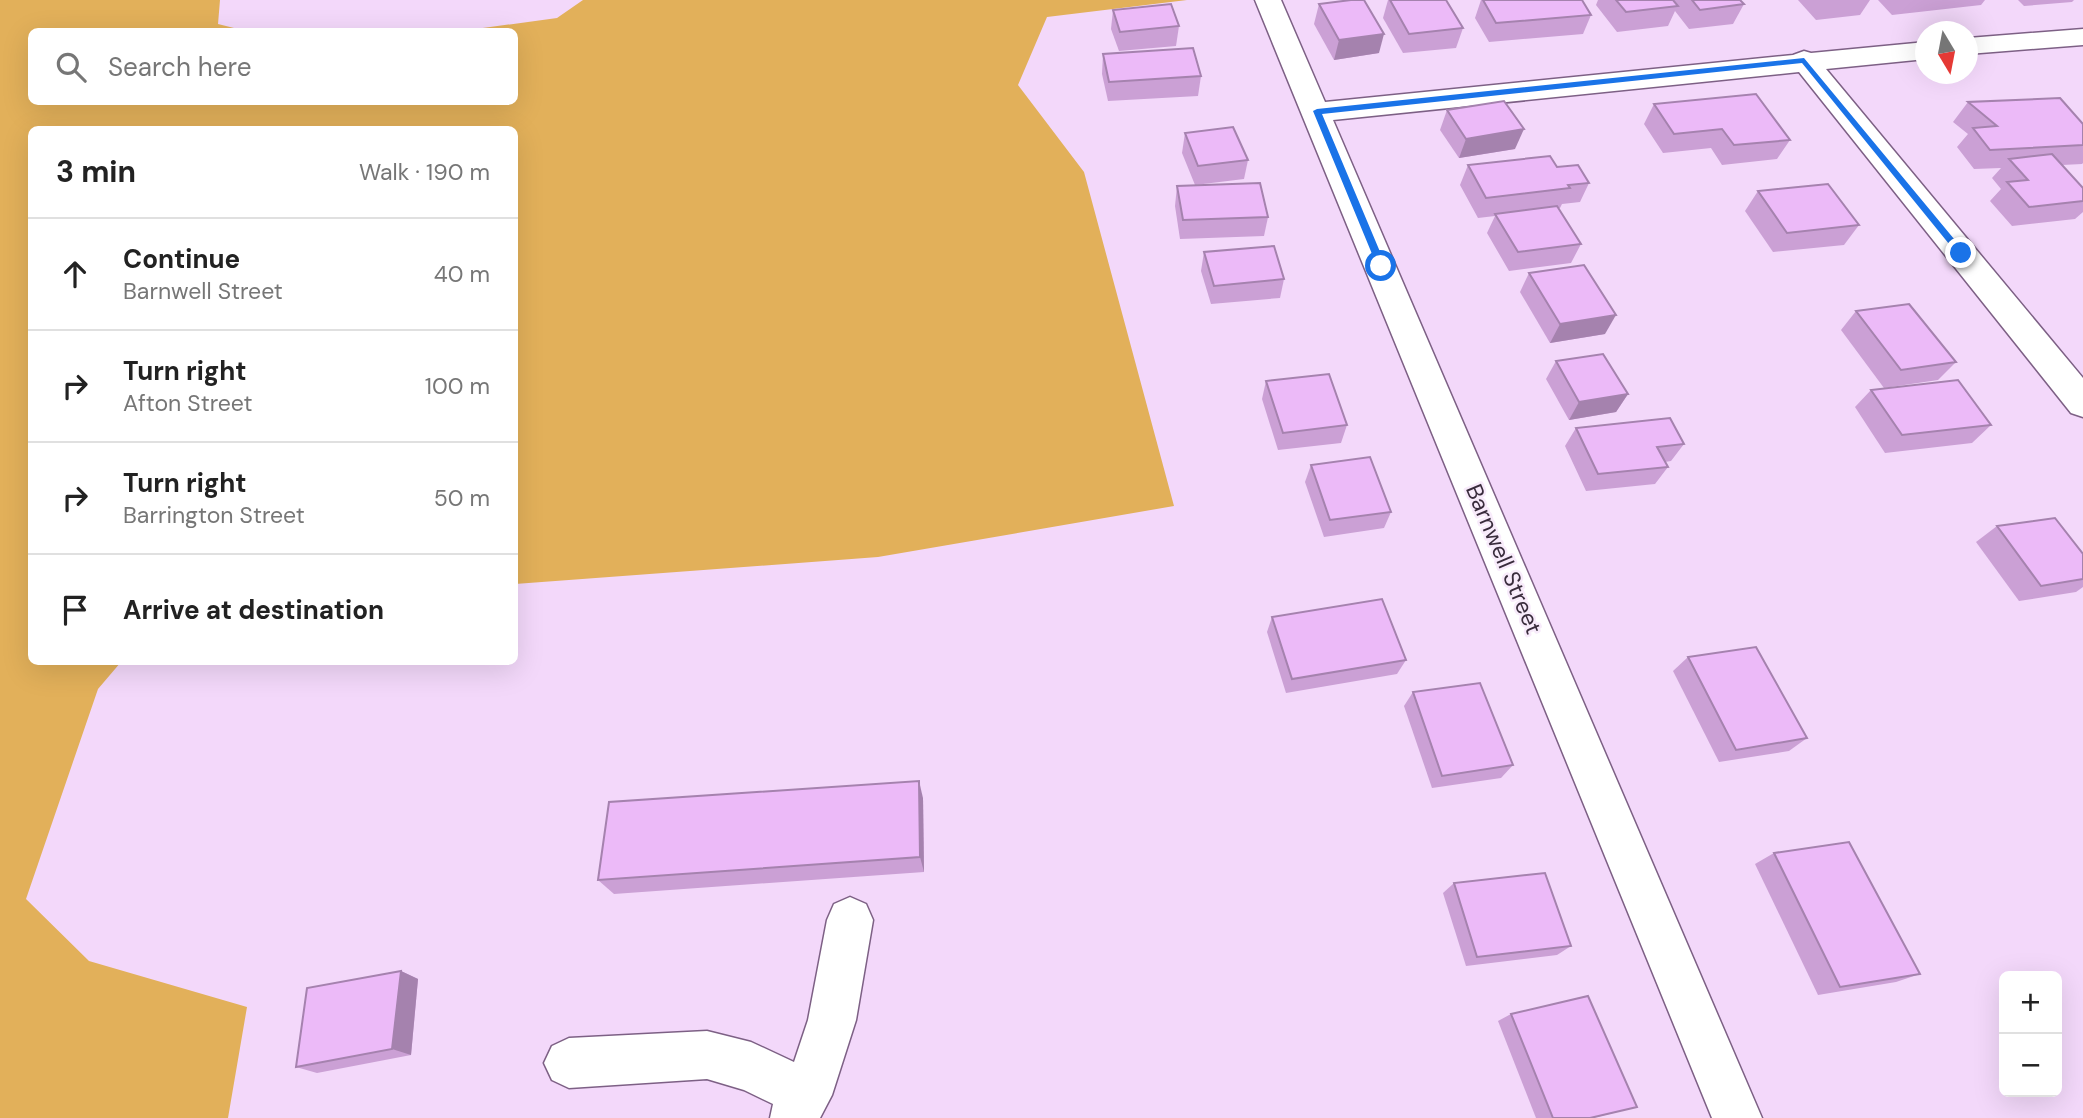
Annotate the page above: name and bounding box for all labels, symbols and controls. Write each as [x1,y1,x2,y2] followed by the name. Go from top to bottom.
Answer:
[1915,21,1978,84] north arrow
[28,28,518,105] search box
[52,48,90,86] icon: search
[108,50,251,84] text: Search here
[56,152,136,191] text: 3 min
[359,157,490,187] text: Walk · 190 m
[1945,237,1976,268] route end
[123,242,240,276] text: Continue
[1365,250,1396,281] route start
[56,255,94,293] icon: ahead
[434,259,490,289] text: 40 m
[123,276,283,306] text: Barnwell Street
[123,354,247,388] text: Turn right
[56,367,94,405] icon: right
[425,371,490,401] text: 100 m
[123,388,253,418] text: Afton Street
[123,466,247,500] text: Turn right
[56,479,94,517] icon: right
[1459,480,1549,638] street label: Barnwell Street
[434,483,490,513] text: 50 m
[123,500,305,530] text: Barrington Street
[56,591,94,629] icon: arrive
[123,593,384,627] text: Arrive at destination
[1999,971,2062,1097] map controls
[1999,971,2062,1034] button: +
[1999,1034,2062,1097] button: −

